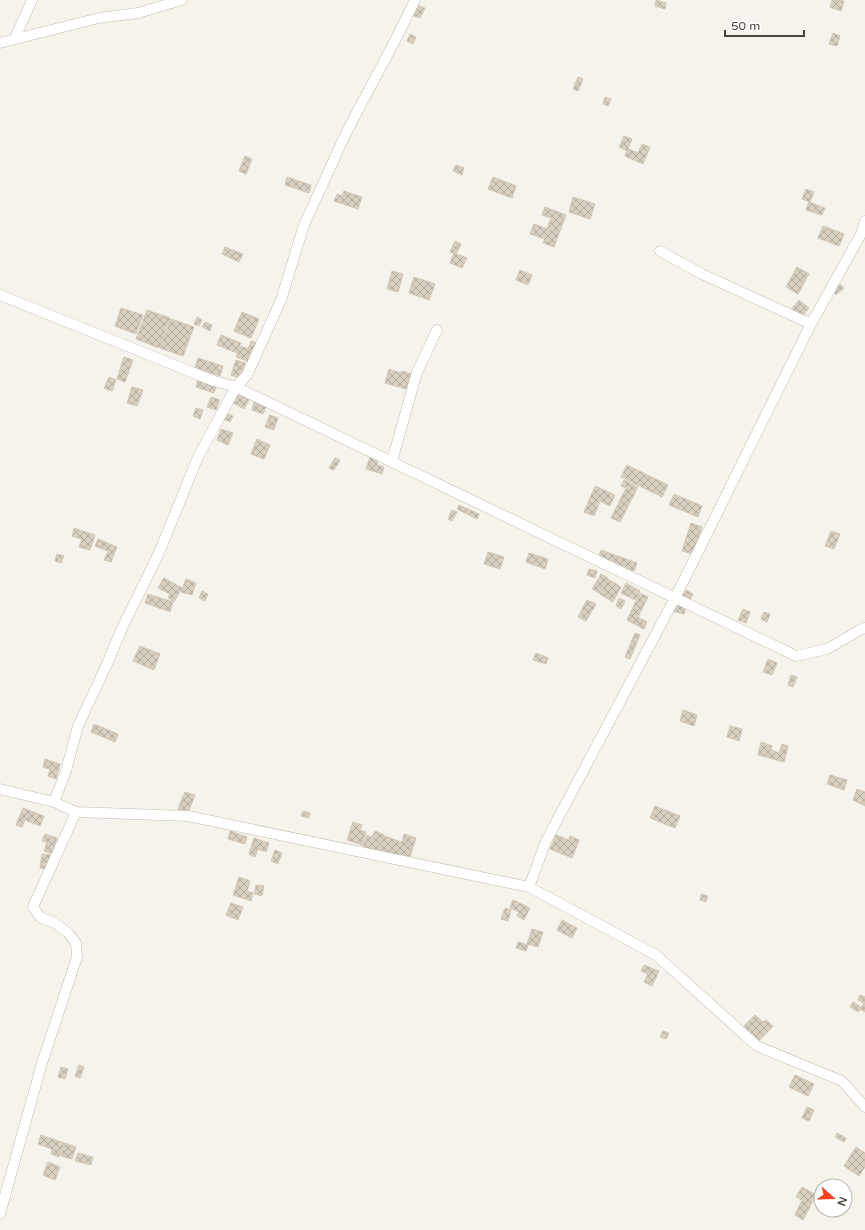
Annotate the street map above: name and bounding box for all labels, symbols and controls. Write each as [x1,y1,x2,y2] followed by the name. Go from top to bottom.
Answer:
[725,12,804,38] scale bar
[731,19,760,33] text: 50 m
[813,1178,853,1218] north arrow
[834,1195,850,1208] text: N

